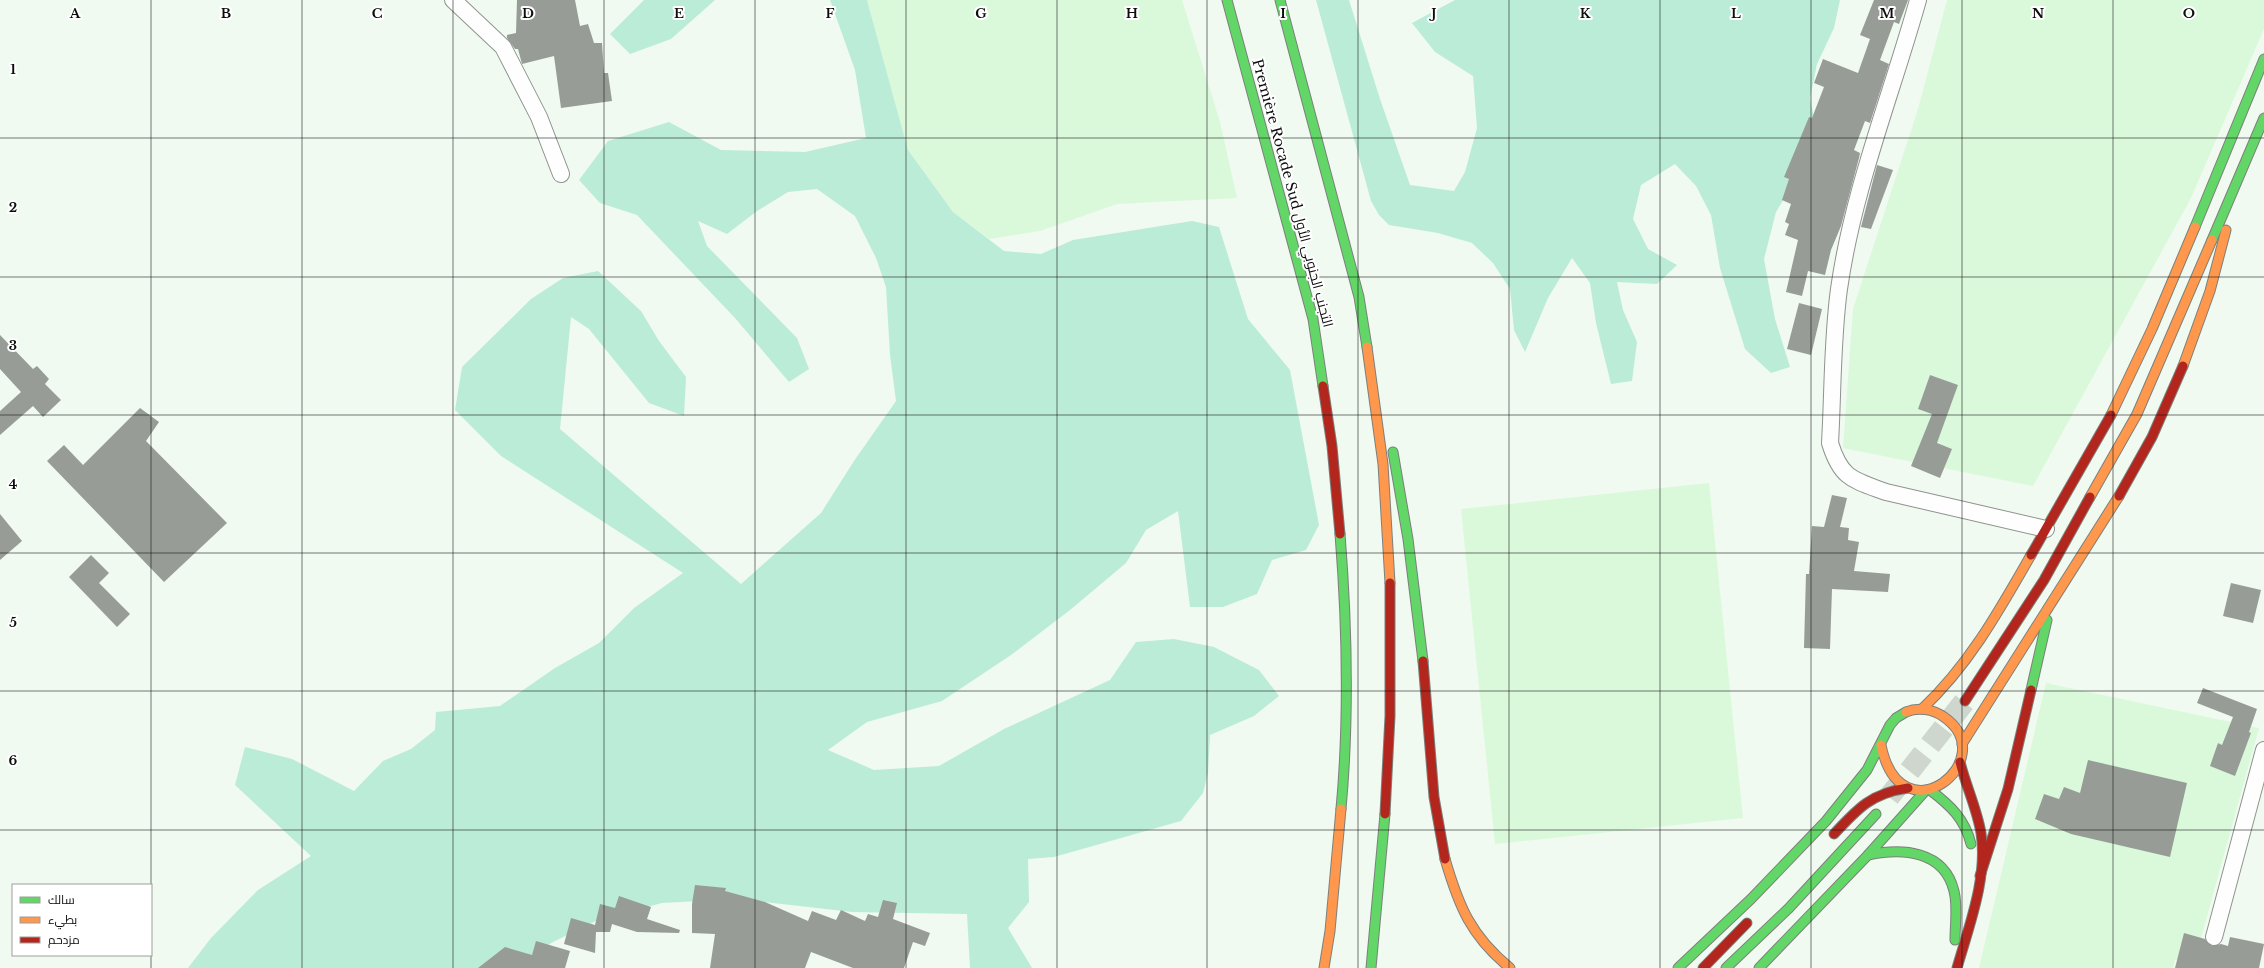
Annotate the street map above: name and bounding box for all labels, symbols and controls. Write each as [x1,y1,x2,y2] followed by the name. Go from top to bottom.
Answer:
[69,5,81,22] text: A
[221,5,231,22] text: B
[372,5,383,22] text: C
[522,5,534,22] text: D
[674,5,684,22] text: E
[826,5,835,22] text: F
[975,5,987,22] text: G
[1126,5,1138,22] text: H
[1280,5,1286,22] text: I
[1428,5,1437,22] text: J
[1580,5,1591,22] text: K
[1731,5,1741,22] text: L
[1880,5,1895,22] text: M
[2032,5,2044,22] text: N
[2183,5,2195,22] text: O
[1246,57,1338,330] street label: Première Rocade Sud التجنب الجنوبي الأول
[10,61,16,78] text: 1
[9,199,17,216] text: 2
[9,337,17,354] text: 3
[9,476,18,493] text: 4
[9,614,17,631] text: 5
[9,752,18,769] text: 6
[12,884,152,956] legend
[48,892,75,907] text: سالك
[48,912,77,930] text: بطيء
[48,932,80,948] text: مزدحم

